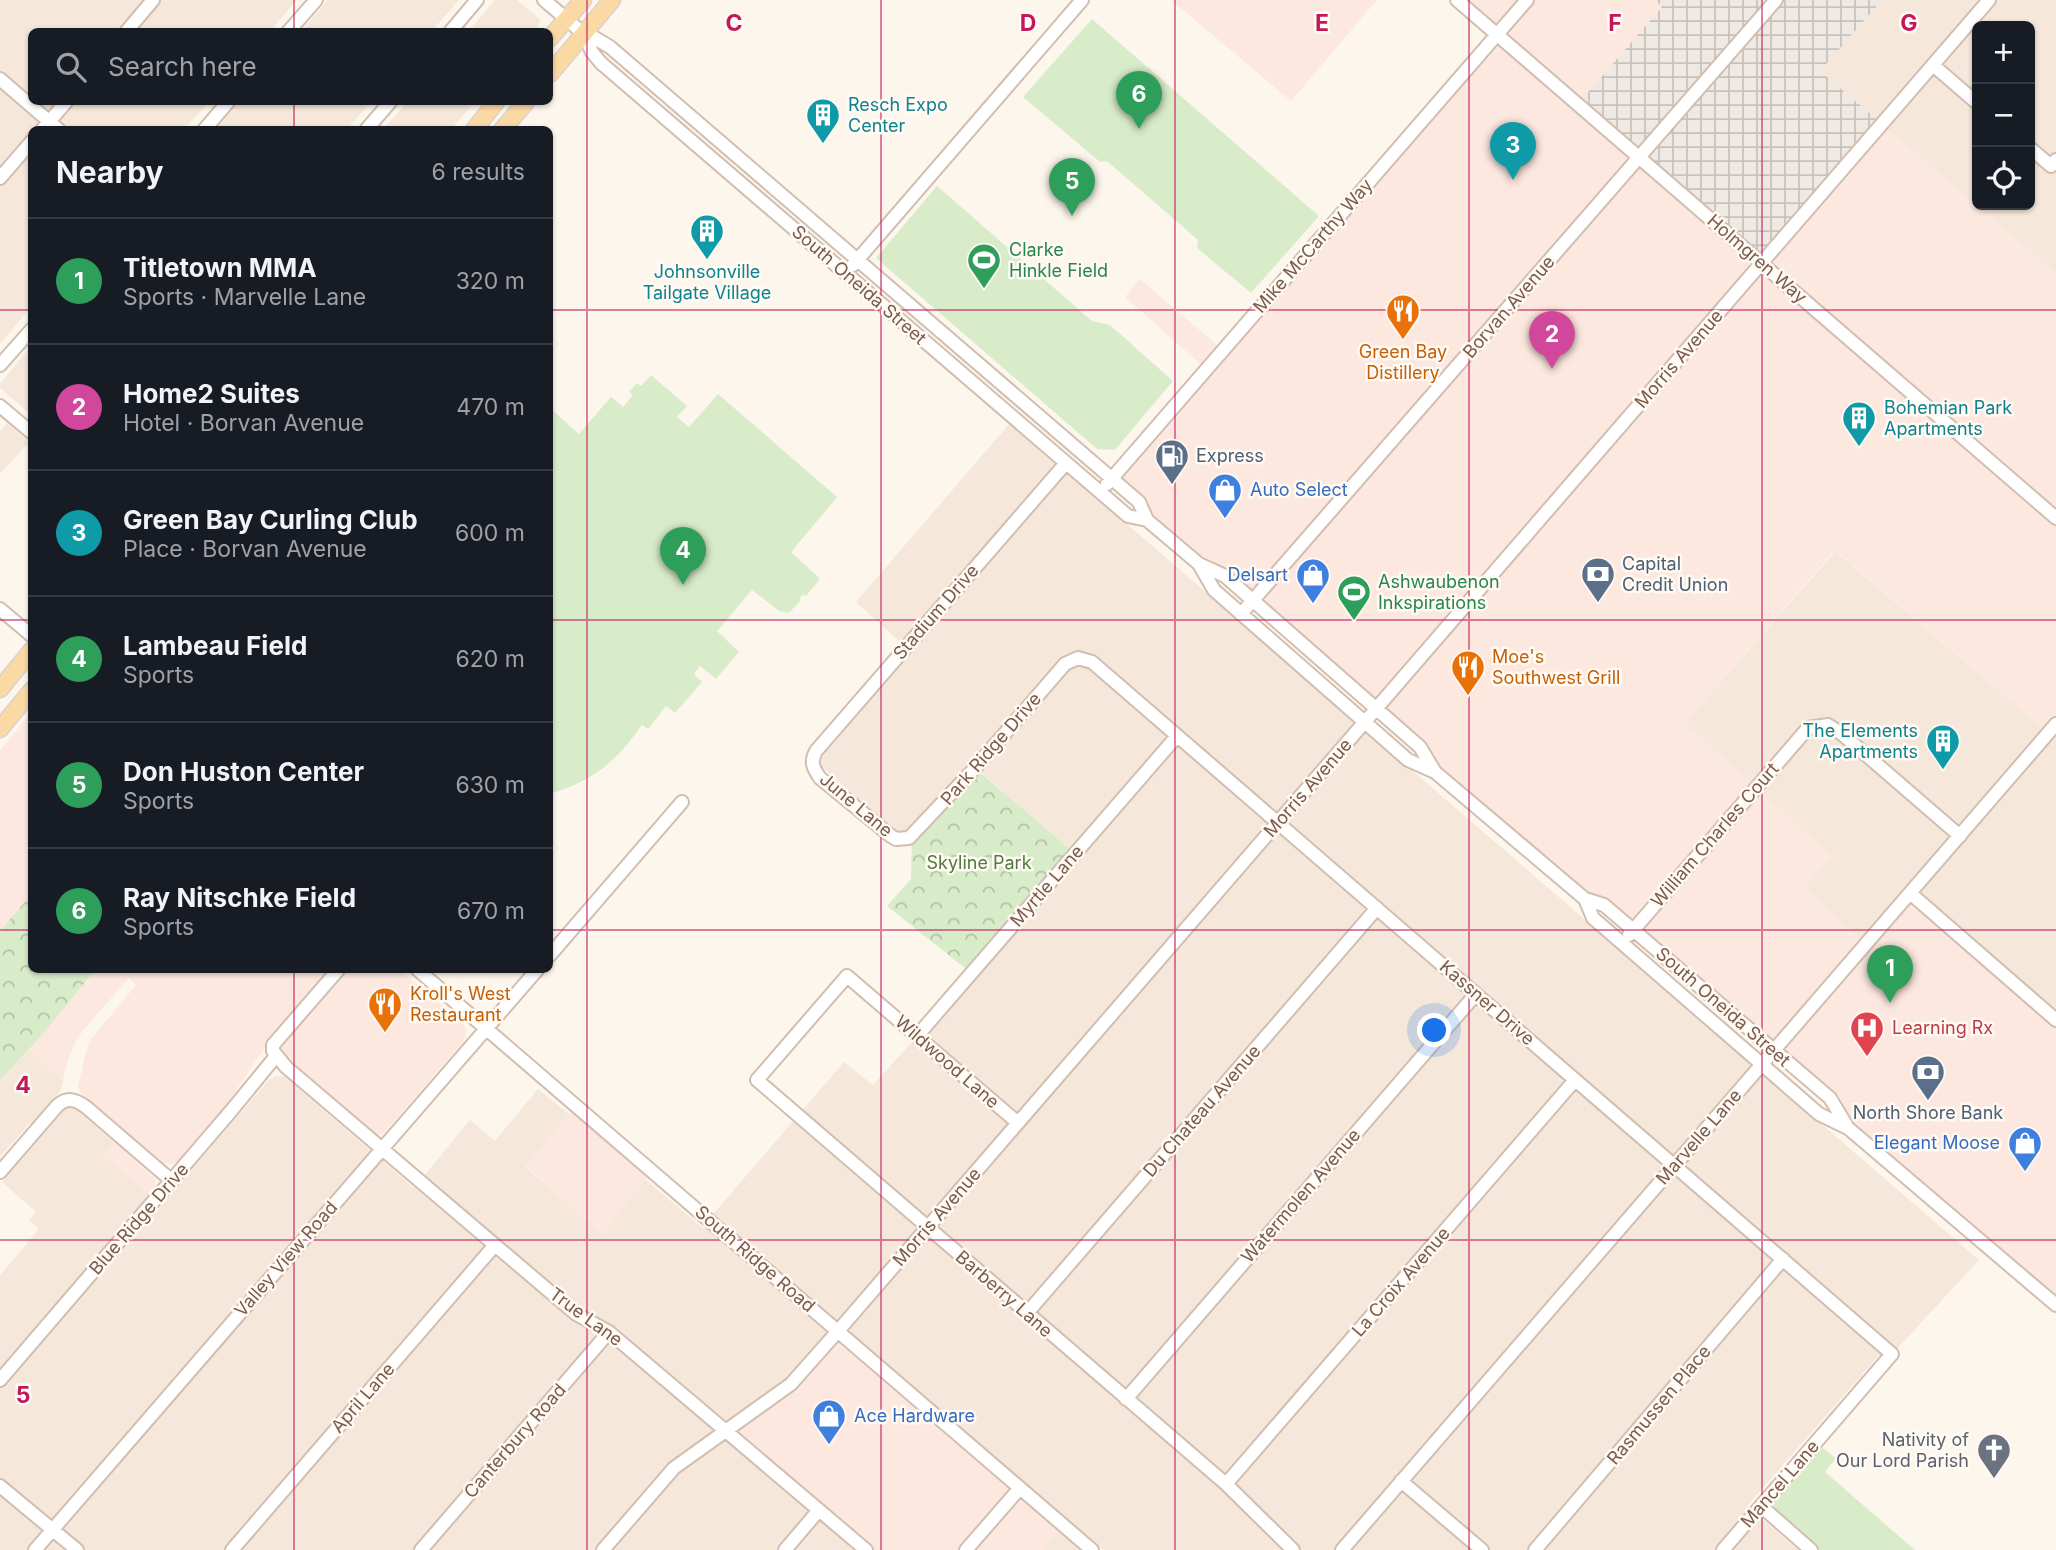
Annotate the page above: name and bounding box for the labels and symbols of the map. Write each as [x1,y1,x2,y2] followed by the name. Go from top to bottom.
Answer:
[725,9,743,37] text: C
[1020,9,1036,37] text: D
[1315,9,1329,37] text: E
[1608,9,1622,37] text: F
[1900,9,1918,37] text: G
[1116,71,1162,129] pin: 6
[848,94,948,136] place label: Resch Expo Center
[804,96,842,145] building icon: Resch Expo Center
[1490,122,1536,180] pin: 3
[1049,158,1095,216] pin: 5
[1249,174,1377,317] street label: Mike McCarthy Way
[1703,210,1811,307] street label: Holmgren Way
[688,212,726,261] building icon: Johnsonville Tailgate Village
[788,221,931,349] street label: South Oneida Street
[1009,239,1108,281] place label: Clarke Hinkle Field
[965,241,1003,290] sports icon: Clarke Hinkle Field
[1458,251,1559,362] street label: Borvan Avenue
[643,261,771,303] place label: Johnsonville Tailgate Village
[1384,292,1422,341] restaurant icon: Green Bay Distillery
[1630,305,1727,412] street label: Morris Avenue
[1529,311,1575,369] pin: 2
[1359,341,1447,383] place label: Green Bay Distillery
[1884,397,2012,439] place label: Bohemian Park Apartments
[1840,399,1878,448] building icon: Bohemian Park Apartments
[1153,437,1191,486] fuel station icon: Express
[1196,445,1264,466] place label: Express
[1206,471,1244,520] shop icon: Auto Select
[1250,479,1348,500] place label: Auto Select
[660,527,706,585] pin: 4
[1622,553,1728,595] place label: Capital Credit Union
[1579,555,1617,604] bank icon: Capital Credit Union
[1294,556,1332,605] shop icon: Delsart
[889,560,983,664] street label: Stadium Drive
[1228,564,1288,585] place label: Delsart
[1378,571,1500,613] place label: Ashwaubenon Inkspirations
[1335,573,1373,622] sports icon: Ashwaubenon Inkspirations
[1492,646,1620,688] place label: Moe's Southwest Grill
[1449,648,1487,697] restaurant icon: Moe's Southwest Grill
[936,688,1045,809] street label: Park Ridge Drive
[1802,720,1918,762] place label: The Elements Apartments
[1924,722,1962,771] building icon: The Elements Apartments
[1259,734,1356,841] street label: Morris Avenue
[1646,758,1783,911] street label: William Charles Court
[816,768,897,841] street label: June Lane
[1006,841,1088,931] street label: Myrtle Lane
[926,852,1032,873] park label: Skyline Park
[1652,943,1795,1071] street label: South Oneida Street
[1867,945,1913,1003] pin: 1
[1436,956,1539,1050] street label: Kassner Drive
[410,983,511,1025] place label: Kroll's West Restaurant
[366,985,404,1034] restaurant icon: Kroll's West Restaurant
[1848,1009,1886,1058] hospital icon: Learning Rx
[891,1011,1004,1113] street label: Wildwood Lane
[1417,1013,1451,1047] your location
[1892,1017,1993,1038] place label: Learning Rx
[1139,1040,1265,1181] street label: Du Chateau Avenue
[1909,1053,1947,1102] bank icon: North Shore Bank
[15,1071,31,1099] text: 4
[1652,1085,1746,1189] street label: Marvelle Lane
[1853,1102,2003,1123] place label: North Shore Bank
[1237,1124,1364,1267] street label: Watermolen Avenue
[2006,1124,2044,1173] shop icon: Elegant Moose
[1874,1132,2000,1153] place label: Elegant Moose
[85,1159,193,1279] street label: Blue Ridge Drive
[888,1163,985,1270] street label: Morris Avenue
[230,1197,341,1321] street label: Valley View Road
[691,1201,819,1316] street label: South Ridge Road
[1347,1223,1454,1341] street label: La Croix Avenue
[952,1246,1057,1341] street label: Barberry Lane
[546,1283,627,1350] street label: True Lane
[1603,1341,1715,1469] street label: Rasmussen Place
[327,1358,399,1437] street label: April Lane
[459,1379,570,1502] street label: Canterbury Road
[16,1381,30,1409] text: 5
[810,1397,848,1446] shop icon: Ace Hardware
[854,1405,975,1426] place label: Ace Hardware
[1836,1429,1969,1471] place label: Nativity of Our Lord Parish
[1975,1431,2013,1480] church icon: Nativity of Our Lord Parish
[1736,1436,1823,1532] street label: Mancel Lane

